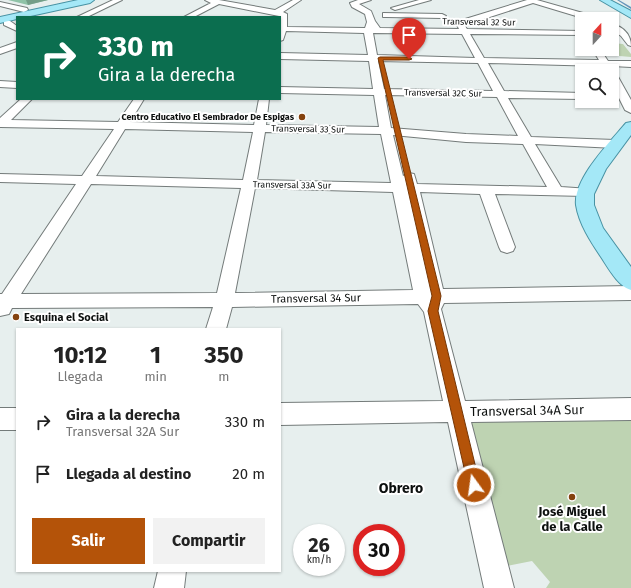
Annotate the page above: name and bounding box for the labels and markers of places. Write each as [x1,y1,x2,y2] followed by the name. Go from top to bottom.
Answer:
[392,18,426,59] pin
[121,112,295,122] place label: Centro Educativo El Sembrador De Espigas
[297,112,307,122] marker: Centro Educativo El Sembrador De Espigas
[24,311,109,324] place label: Esquina el Social
[11,312,21,322] marker: Esquina el Social
[567,492,577,502] marker: José Miguel de la Calle
[537,504,606,534] place label: José Miguel de la Calle

